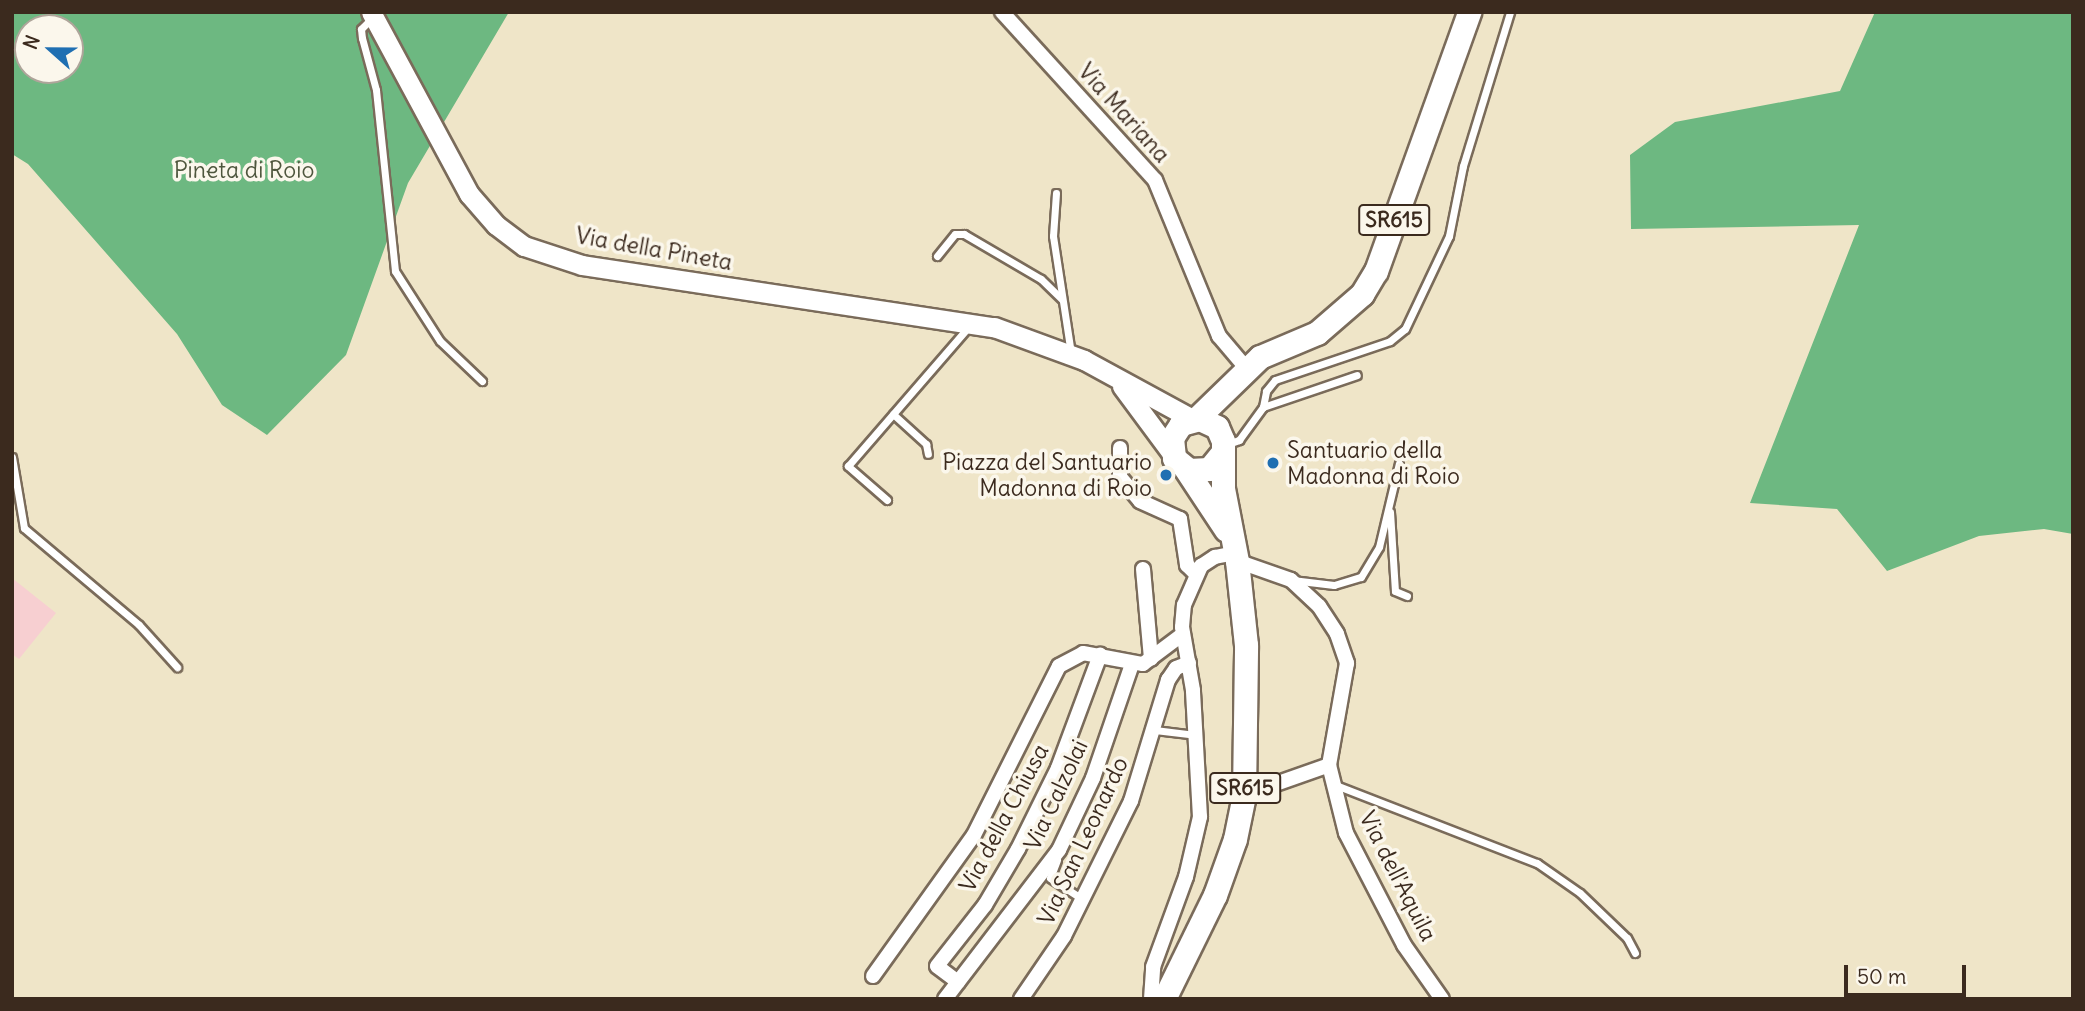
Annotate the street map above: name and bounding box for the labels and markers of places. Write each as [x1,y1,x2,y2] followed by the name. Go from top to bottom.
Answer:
[1287,436,1460,490] place label: Santuario della Madonna di Roio
[942,448,1152,502] place label: Piazza del Santuario Madonna di Roio
[1265,455,1281,471] marker: Santuario della Madonna di Roio
[1158,467,1174,483] marker: Piazza del Santuario Madonna di Roio

